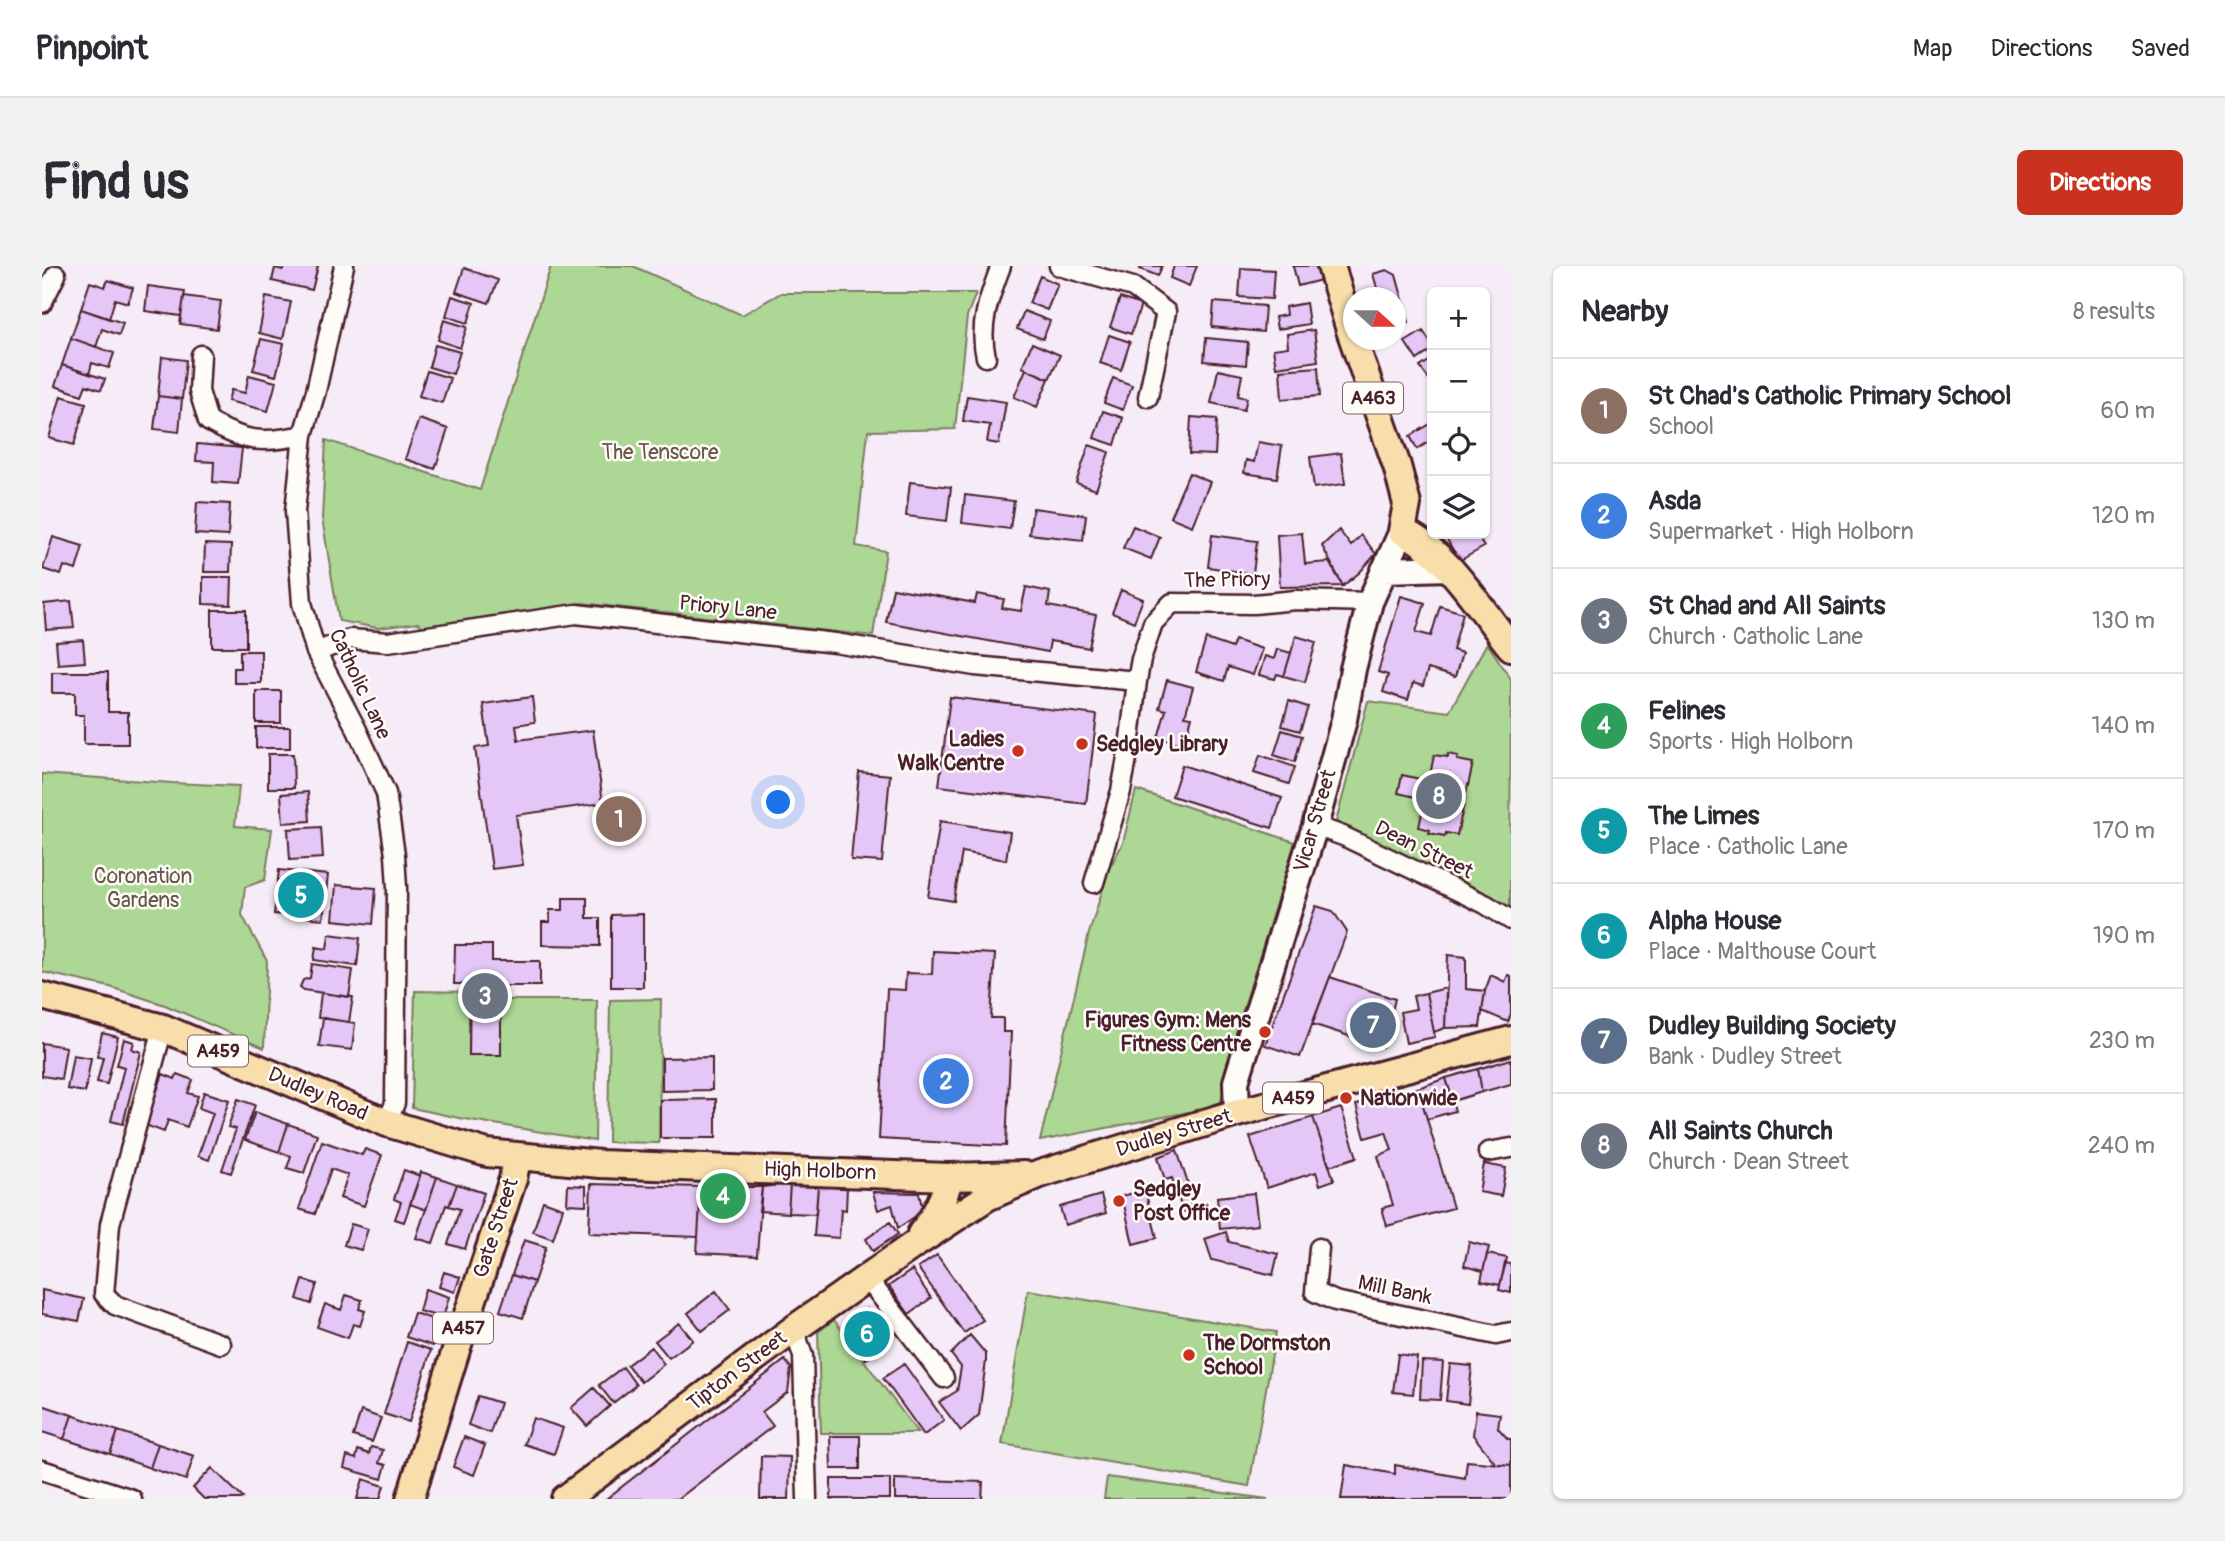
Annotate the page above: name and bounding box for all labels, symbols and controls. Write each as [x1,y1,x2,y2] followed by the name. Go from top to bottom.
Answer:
[35,28,148,69] text: Pinpoint
[1913,34,1953,63] text: Map
[1991,34,2092,63] text: Directions
[2130,34,2190,63] text: Saved
[2017,150,2183,215] button: Directions
[42,152,189,213] text: Find us
[1343,287,1406,350] north arrow
[1427,287,1490,539] map controls
[1427,287,1490,350] button: +
[1581,293,1668,330] text: Nearby
[2073,297,2155,326] text: 8 results
[1427,350,1490,413] button: −
[1648,380,2011,412] text: St Chad's Catholic Primary School
[1343,382,1403,414] road number: A463
[1600,396,1609,425] text: 1
[2100,396,2155,425] text: 60 m
[1648,412,1714,441] text: School
[1427,413,1490,476] button: locate
[602,439,719,466] park label: The Tenscore
[1427,476,1490,539] button: layers
[1648,485,1701,517] text: Asda
[1598,501,1610,530] text: 2
[2092,501,2155,530] text: 120 m
[1648,517,1914,546] text: Supermarket · High Holborn
[1183,566,1271,594] street label: The Priory
[678,589,779,627] street label: Priory Lane
[1648,590,1885,622] text: St Chad and All Saints
[1598,606,1610,635] text: 3
[2092,606,2155,635] text: 130 m
[1648,622,1863,651] text: Church · Catholic Lane
[323,624,398,744] street label: Catholic Lane
[1648,695,1725,727] text: Felines
[1597,711,1611,740] text: 4
[2092,711,2155,740] text: 140 m
[898,726,1005,777] place label: Ladies Walk Centre
[1648,727,1853,756] text: Sports · High Holborn
[1096,731,1228,758] place label: Sedgley Library
[1074,736,1090,752] marker: Sedgley Library
[1010,743,1026,759] marker: Ladies Walk Centre
[1287,766,1343,876] street label: Vicar Street
[1416,770,1462,822] pin: 8
[761,785,795,819] your location
[596,793,642,845] pin: 1
[1648,800,1759,832] text: The Limes
[1370,815,1478,886] street label: Dean Street
[1598,816,1610,845] text: 5
[2093,816,2155,845] text: 170 m
[1648,832,1847,861] text: Place · Catholic Lane
[94,863,192,914] park label: Coronation Gardens
[278,869,324,921] pin: 5
[1648,905,1781,937] text: Alpha House
[1597,921,1611,950] text: 6
[2093,921,2155,950] text: 190 m
[1648,937,1876,966] text: Place · Malthouse Court
[462,970,508,1022] pin: 3
[1350,999,1396,1051] pin: 7
[1085,1007,1252,1058] place label: Figures Gym: Mens Fitness Centre
[1648,1010,1896,1042] text: Dudley Building Society
[1257,1024,1273,1040] marker: Figures Gym: Mens Fitness Centre
[1598,1026,1610,1055] text: 7
[2089,1026,2155,1055] text: 230 m
[188,1036,248,1066] road number: A459
[1648,1042,1842,1071] text: Bank · Dudley Street
[923,1055,969,1107] pin: 2
[264,1061,372,1127] street label: Dudley Road
[1263,1083,1323,1114] road number: A459
[1360,1085,1458,1112] place label: Nationwide
[1338,1090,1354,1106] marker: Nationwide
[1113,1102,1236,1163] street label: Dudley Street
[1648,1115,1833,1147] text: All Saints Church
[1598,1131,1610,1160] text: 8
[2088,1131,2155,1160] text: 240 m
[1648,1147,1849,1176] text: Church · Dean Street
[763,1156,877,1186] street label: High Holborn
[700,1170,746,1222] pin: 4
[467,1174,525,1281] street label: Gate Street
[1133,1176,1231,1227] place label: Sedgley Post Office
[1111,1193,1127,1209] marker: Sedgley Post Office
[1355,1269,1435,1311] street label: Mill Bank
[844,1308,890,1360] pin: 6
[433,1312,493,1344] road number: A457
[682,1324,793,1417] street label: Tipton Street
[1202,1330,1331,1381] place label: The Dormston School
[1181,1347,1197,1363] marker: The Dormston School

